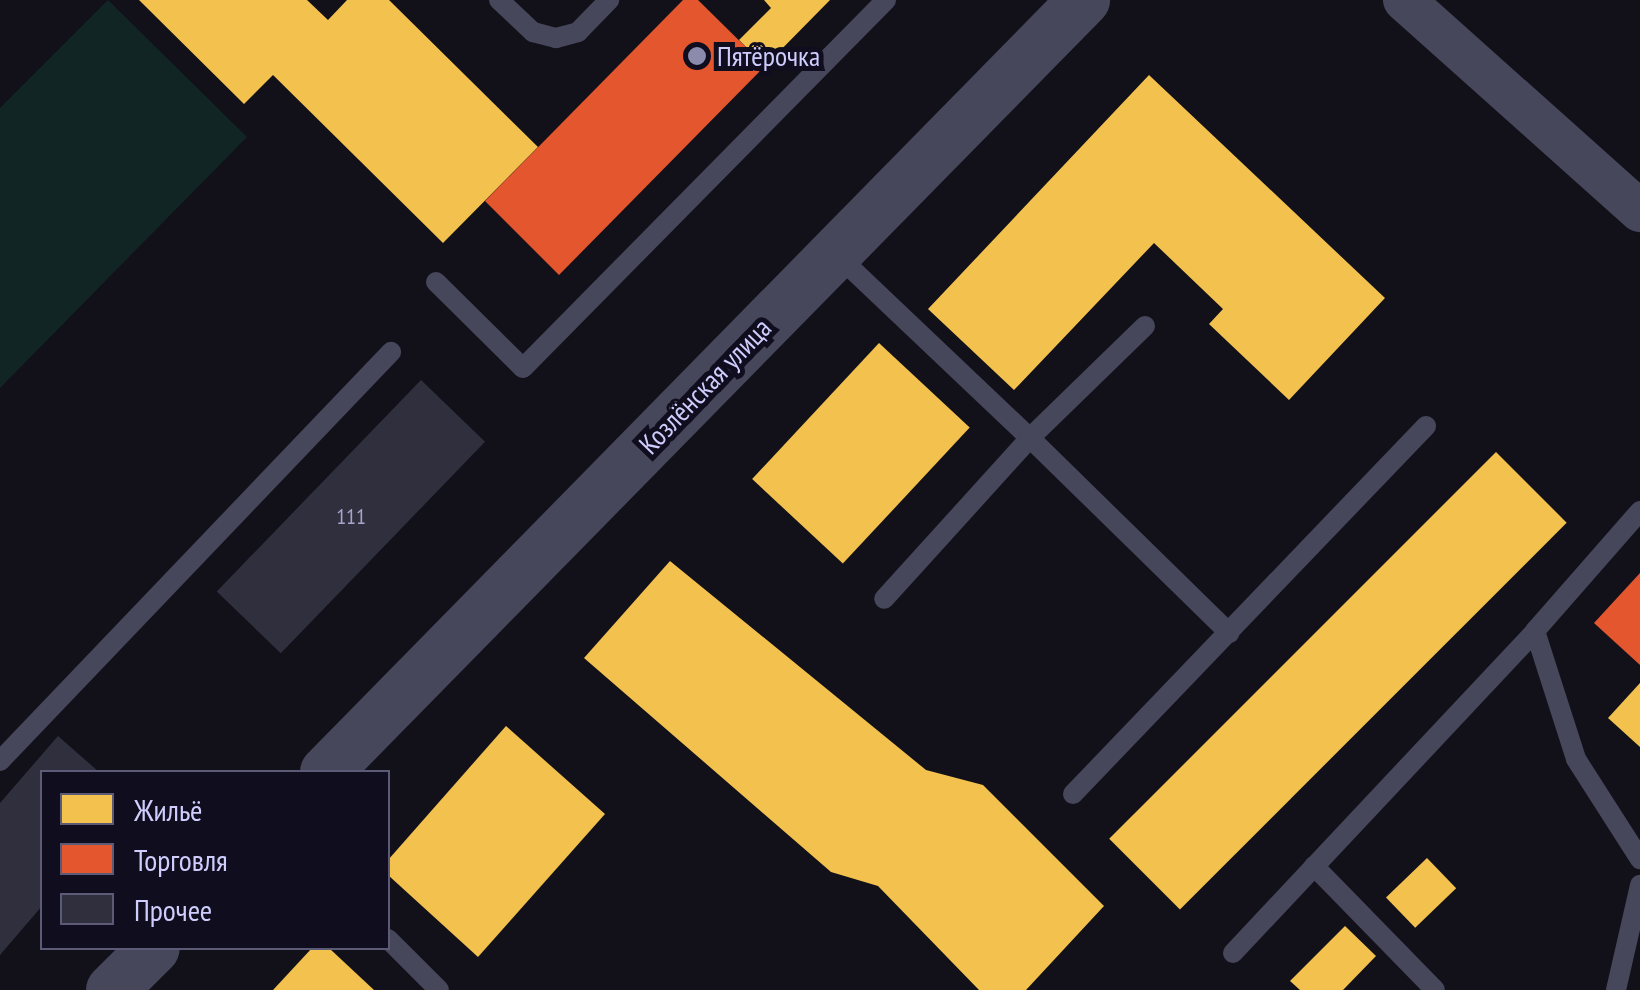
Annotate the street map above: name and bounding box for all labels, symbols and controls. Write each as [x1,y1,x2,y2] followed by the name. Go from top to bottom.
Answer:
[717,39,820,73] place label: Пятёрочка
[686,45,708,67] marker: Пятёрочка
[632,311,778,461] street label: Козлёнская улица
[336,504,366,530] house number: 111
[40,770,390,950] legend
[134,790,202,829] text: Жильё
[134,840,228,879] text: Торговля
[134,890,212,929] text: Прочее

